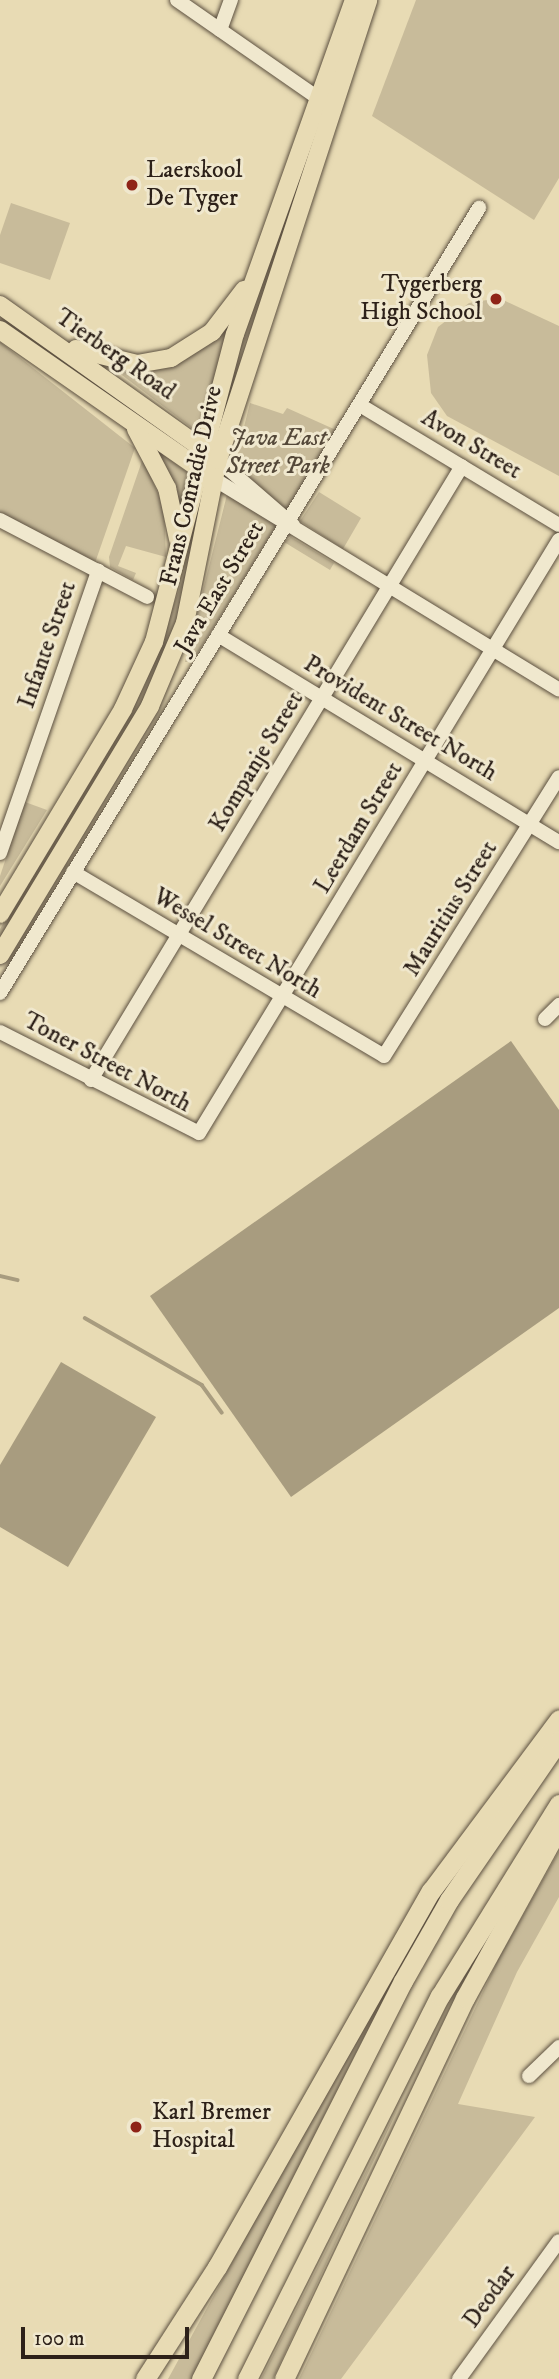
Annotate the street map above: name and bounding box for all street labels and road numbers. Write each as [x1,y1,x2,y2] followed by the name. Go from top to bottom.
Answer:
[50,303,180,407] street label: Tierberg Road
[155,383,229,589] street label: Frans Conradie Drive
[416,404,526,486] street label: Avon Street
[169,516,271,660] street label: Java East Street
[13,578,83,712] street label: Infante Street
[298,650,502,788] street label: Provident Street North
[204,687,310,837] street label: Kompanje Street
[309,757,409,899] street label: Leerdam Street
[398,836,504,982] street label: Mauritius Street
[148,882,326,1006] street label: Wessel Street North
[18,1007,196,1119] street label: Toner Street North
[458,2260,522,2334] street label: Deodar

